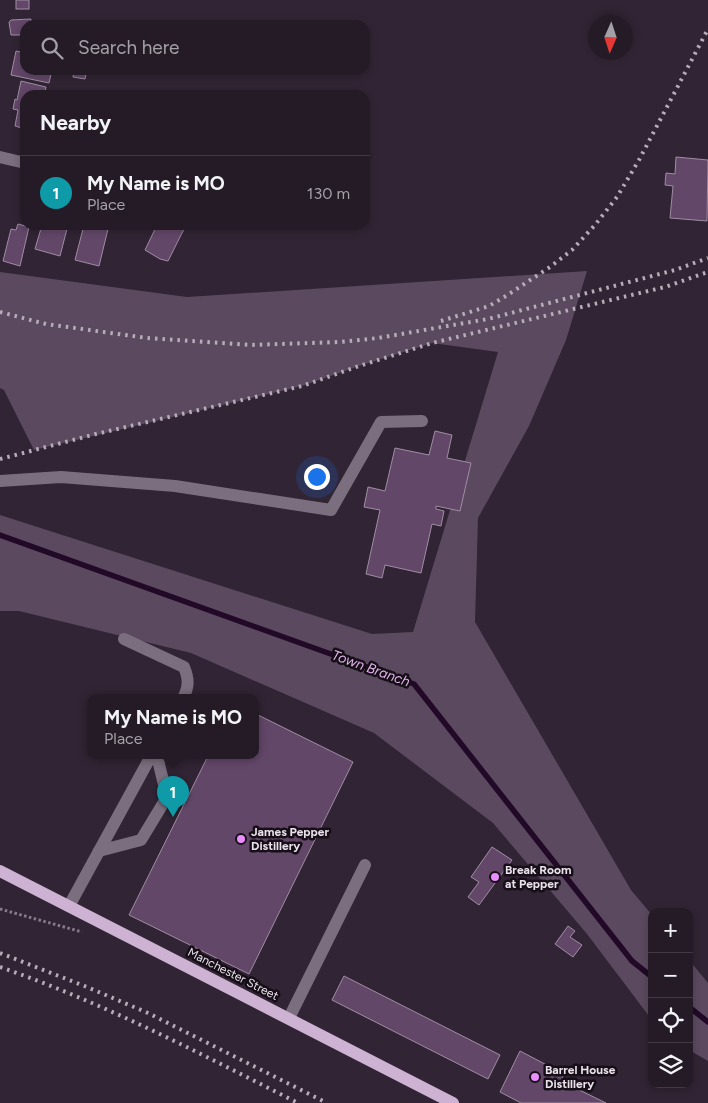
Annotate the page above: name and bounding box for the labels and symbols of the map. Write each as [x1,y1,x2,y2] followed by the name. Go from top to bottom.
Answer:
[588,15,633,60] north arrow
[304,464,330,490] your location
[329,646,412,691] water label: Town Branch
[157,776,189,817] pin: 1
[251,825,329,853] place label: James Pepper Distillery
[235,833,247,845] marker: James Pepper Distillery
[505,863,571,891] place label: Break Room at Pepper
[489,871,501,883] marker: Break Room at Pepper
[185,945,281,1003] street label: Manchester Street
[545,1063,616,1091] place label: Barrel House Distillery
[529,1071,541,1083] marker: Barrel House Distillery

